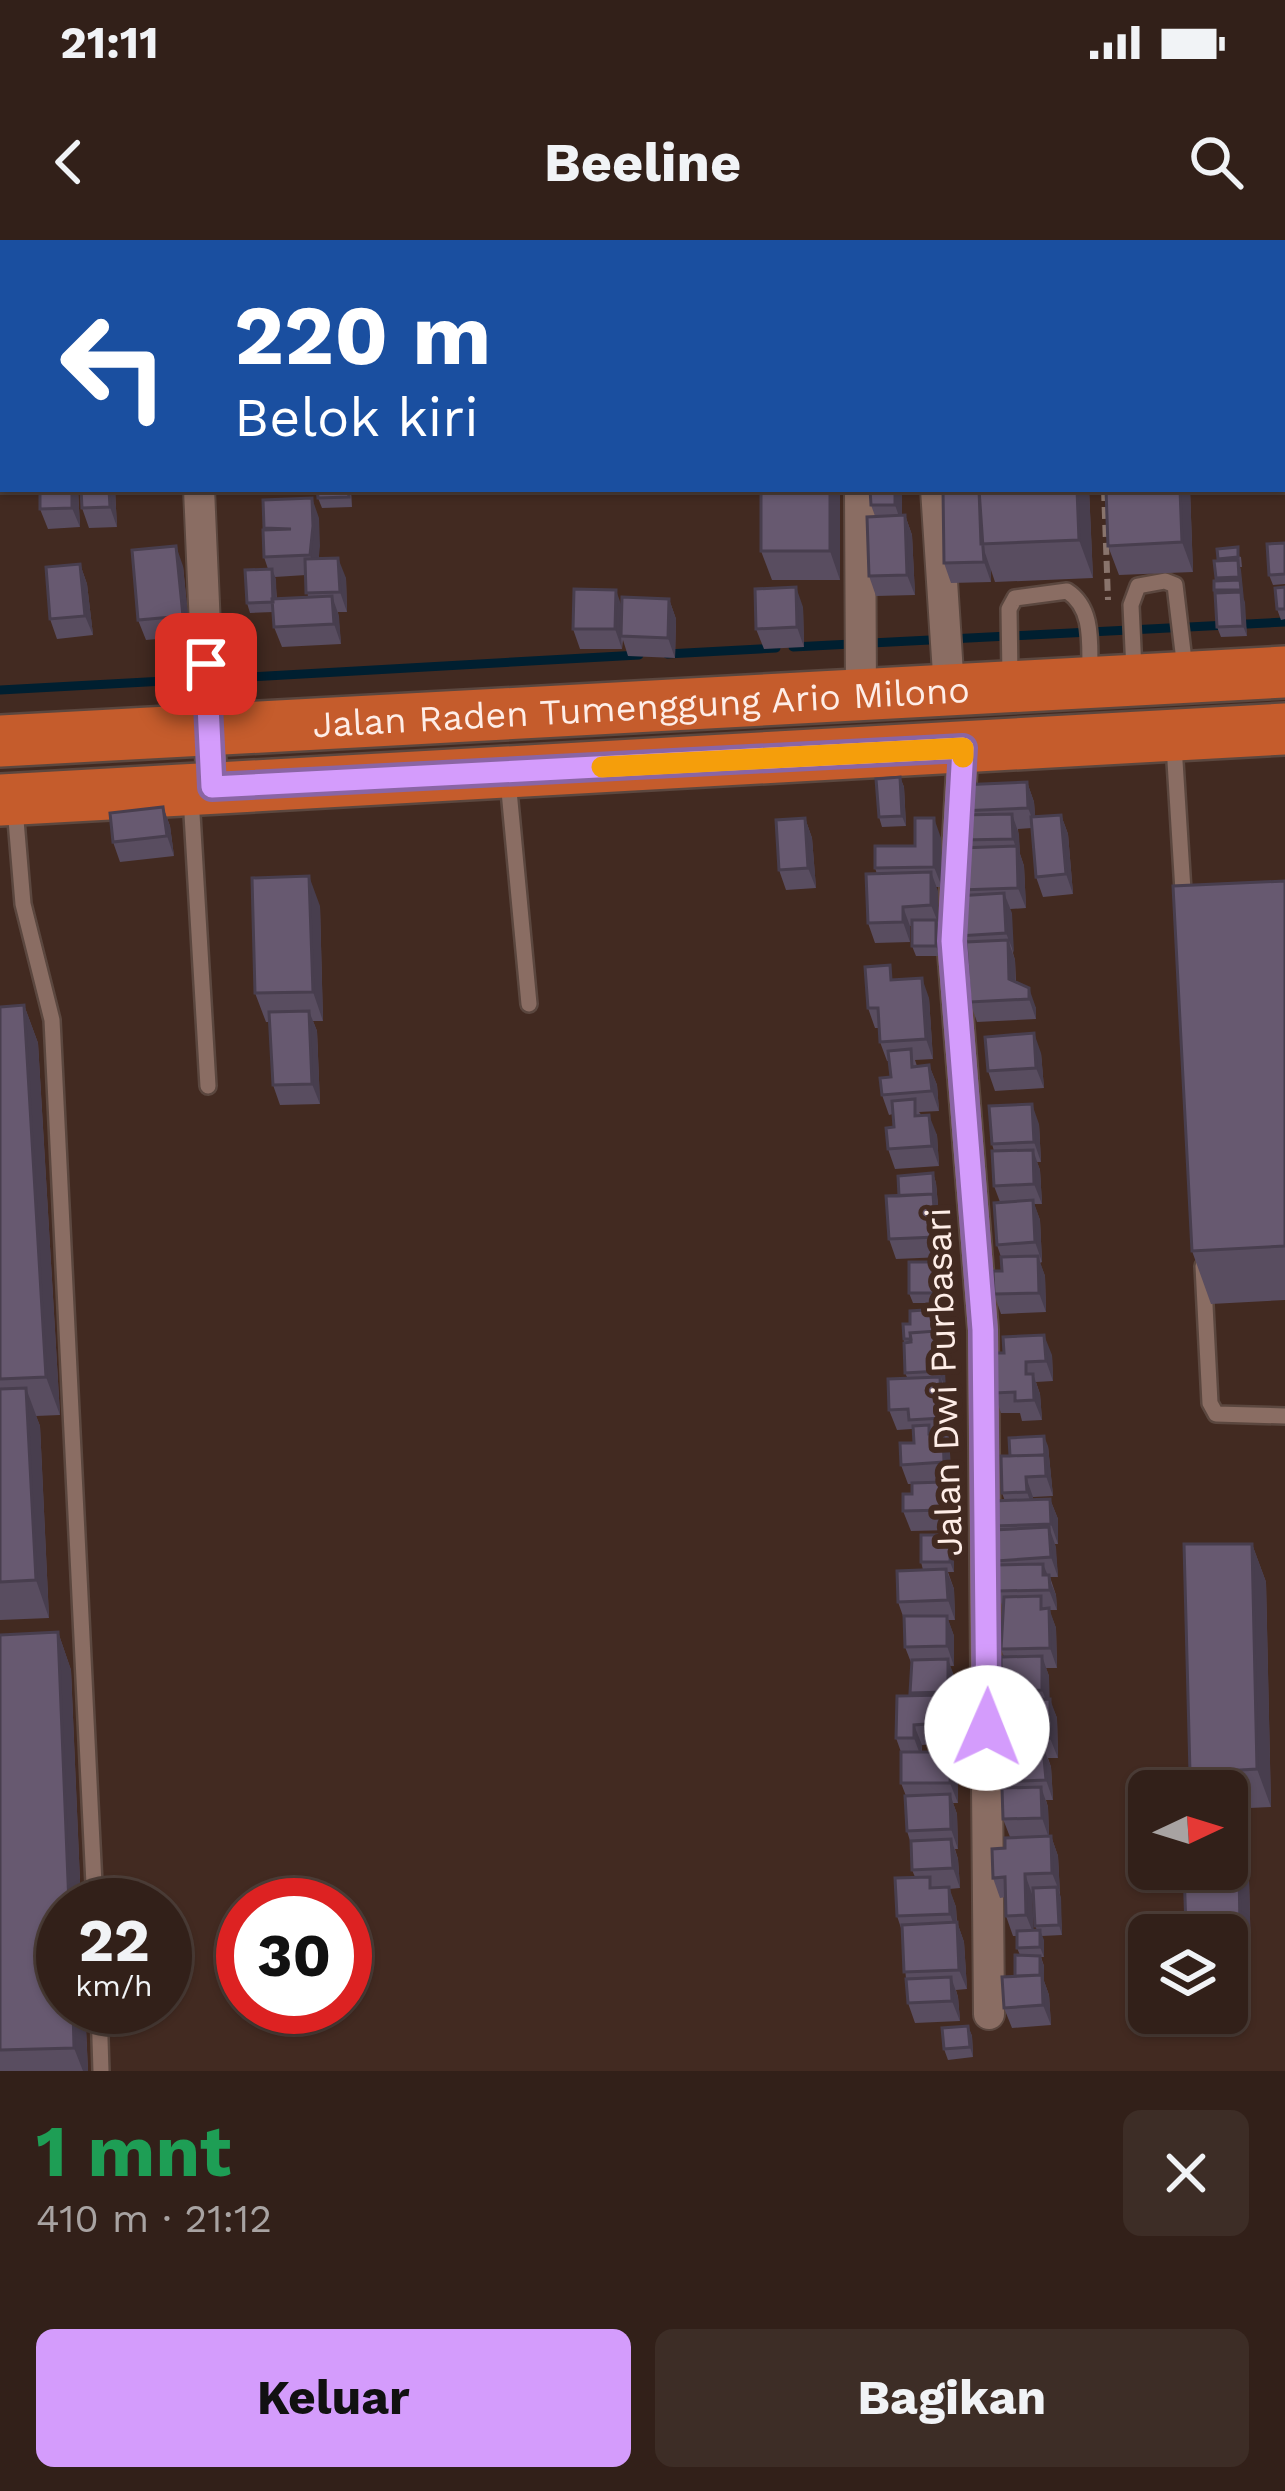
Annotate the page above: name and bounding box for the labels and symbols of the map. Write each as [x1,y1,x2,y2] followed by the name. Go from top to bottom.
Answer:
[155,613,257,715] pin
[311,669,971,746] street label: Jalan Raden Tumenggung Ario Milono
[917,1207,971,1557] street label: Jalan Dwi Purbasari
[924,1665,1050,1791] position arrow
[1128,1770,1248,1890] north arrow
[216,1878,372,2034] speed limit sign: 30

